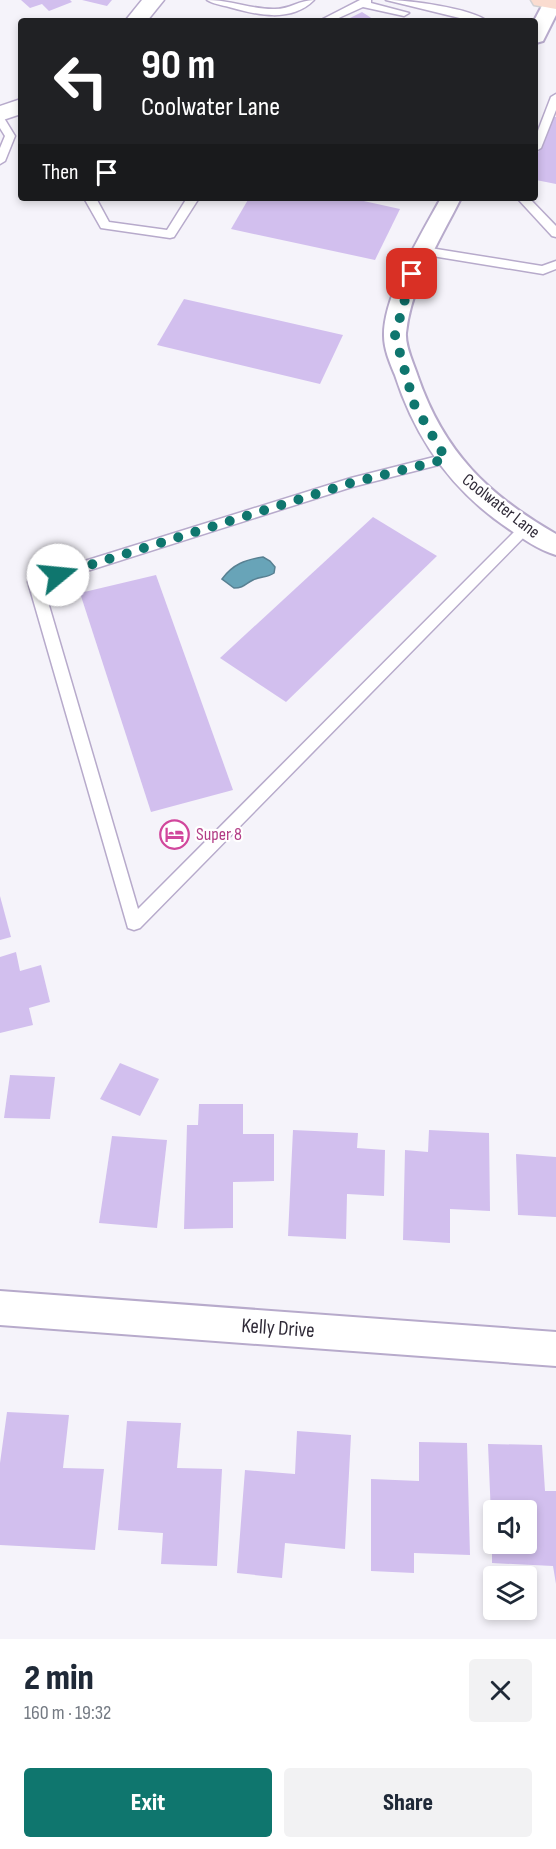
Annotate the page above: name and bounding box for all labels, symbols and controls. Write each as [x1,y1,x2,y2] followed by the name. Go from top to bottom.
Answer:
[141,40,215,91] text: 90 m
[42,42,120,120] icon: left
[141,91,280,123] text: Coolwater Lane
[90,156,123,189] icon: arrive
[42,159,78,186] text: Then
[386,248,437,299] pin
[395,257,428,290] icon: arrive
[458,469,544,543] street label: Coolwater Lane
[26,543,90,607] position arrow
[159,818,191,850] hotel icon: Super 8
[196,824,242,845] place label: Super 8
[240,1313,316,1343] street label: Kelly Drive
[483,1500,537,1620] map controls
[483,1500,537,1554] button: sound
[483,1566,537,1620] button: layers
[24,1657,94,1700] text: 2 min
[469,1659,532,1722] button: close
[24,1701,111,1725] text: 160 m · 19:32
[24,1768,272,1837] button: Exit
[284,1768,532,1837] button: Share

